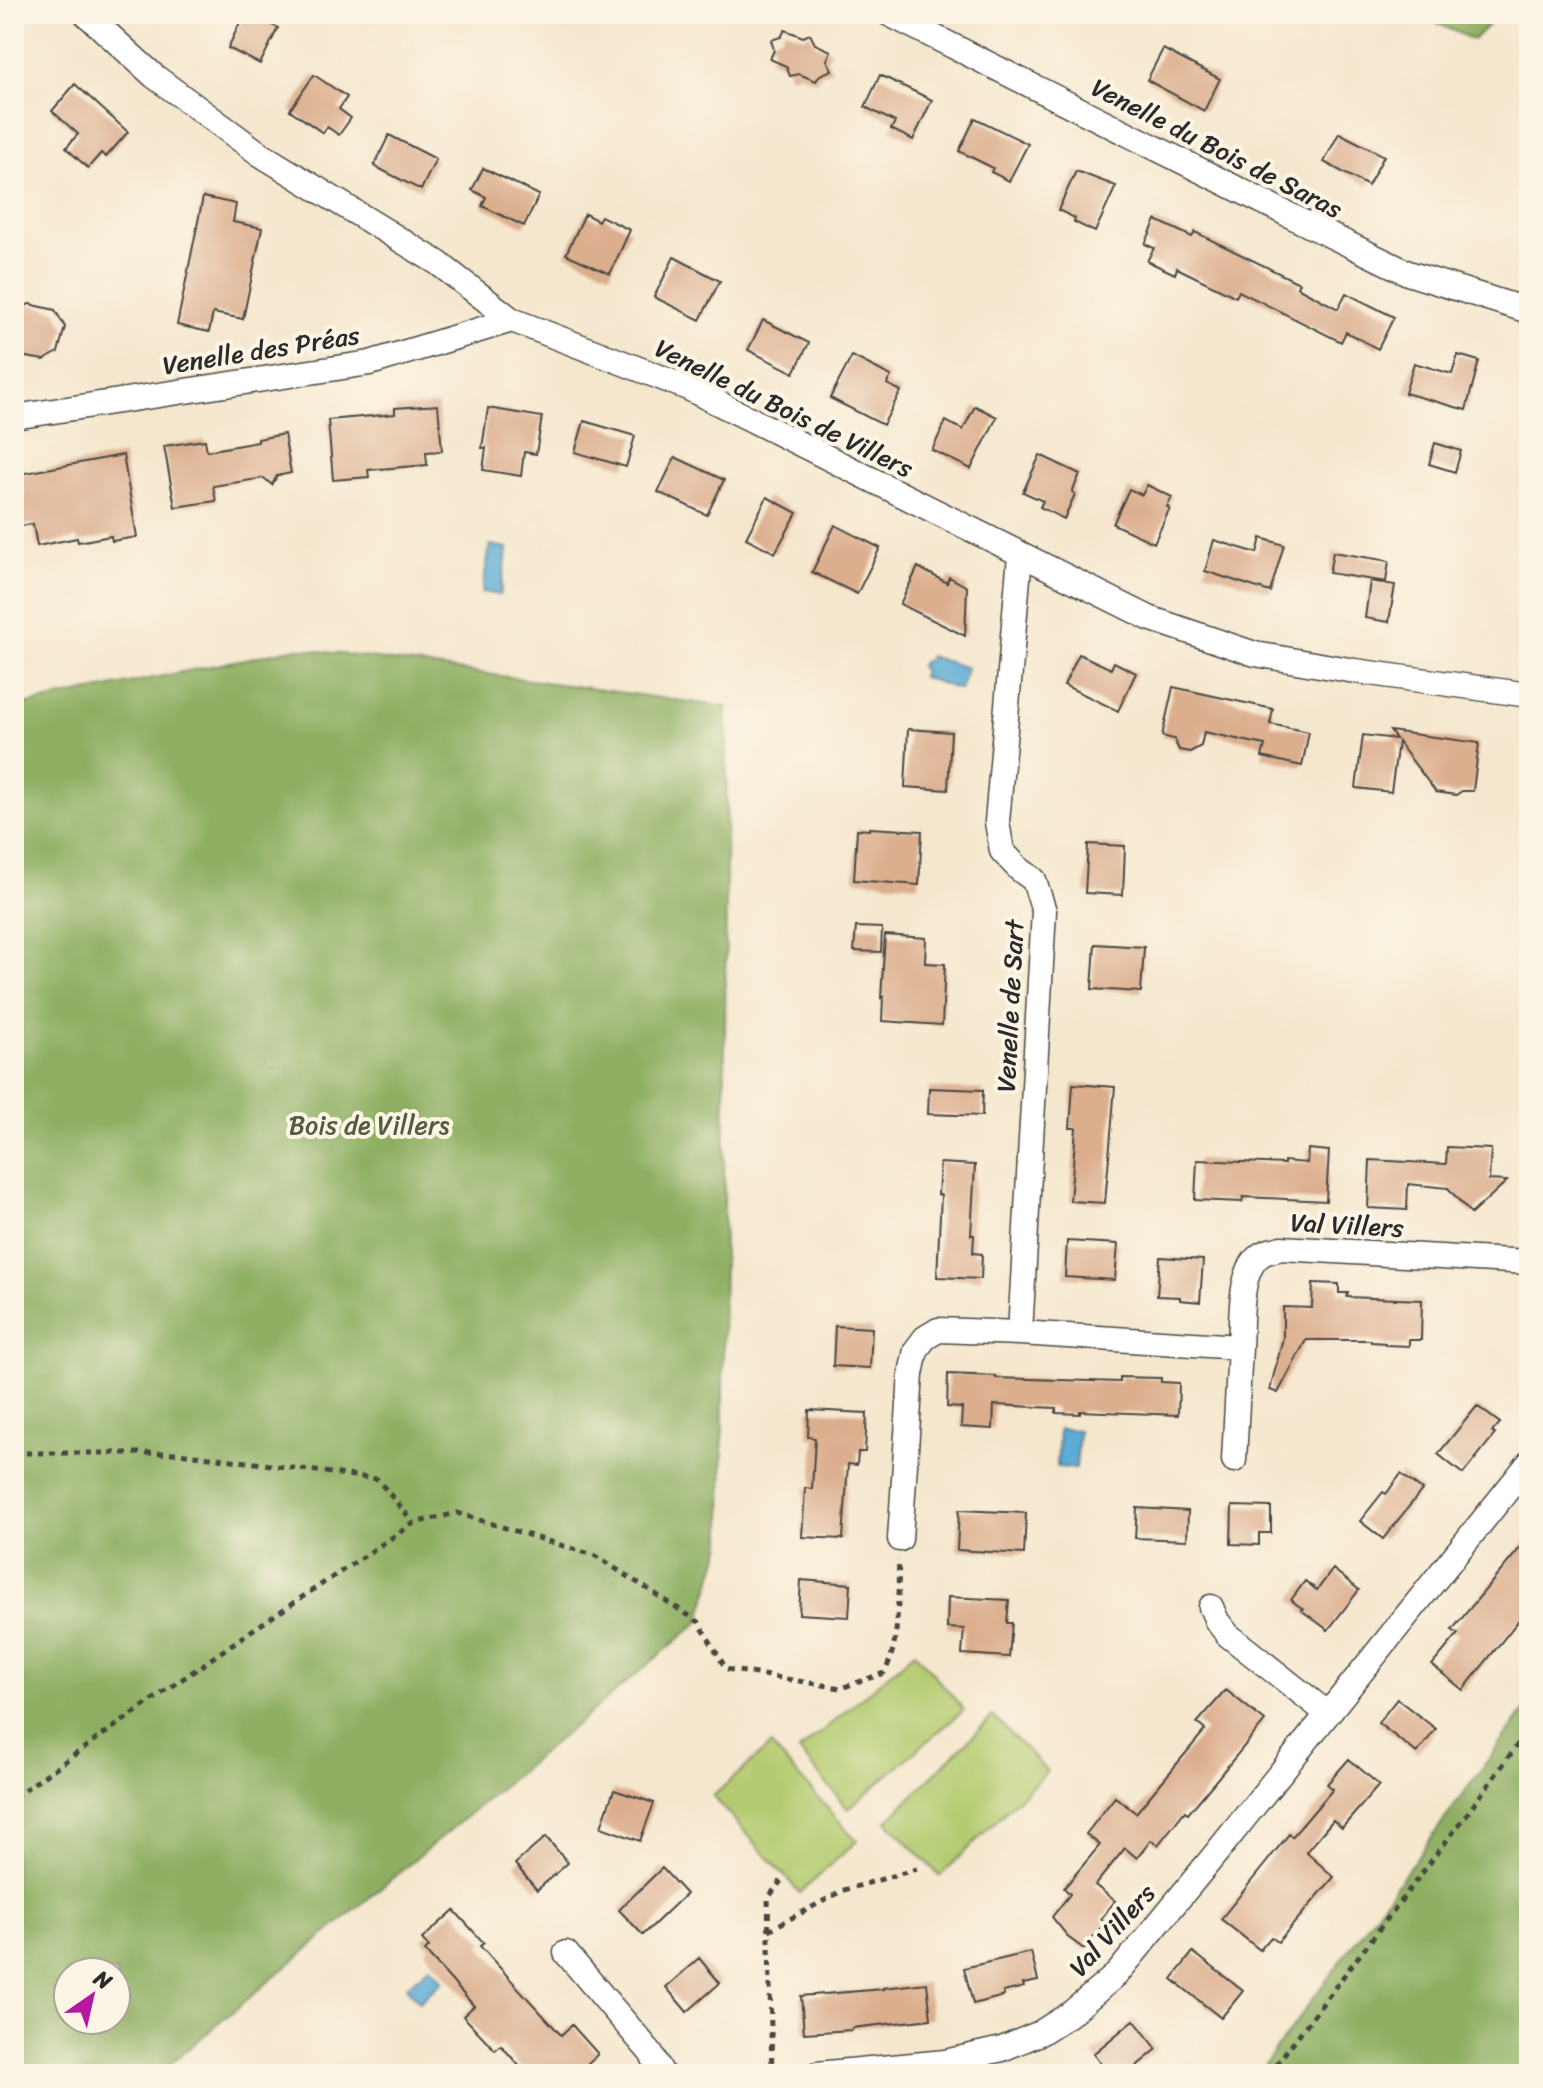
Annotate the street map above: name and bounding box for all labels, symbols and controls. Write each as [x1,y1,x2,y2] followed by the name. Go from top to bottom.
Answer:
[1083,65,1351,231] street label: Venelle du Bois de Saras
[159,312,364,388] street label: Venelle des Préas
[647,325,922,491] street label: Venelle du Bois de Villers
[983,917,1038,1093] street label: Venelle de Sart
[289,1102,450,1148] park label: Bois de Villers
[1289,1199,1405,1251] street label: Val Villers
[1057,1872,1167,1988] street label: Val Villers
[52,1956,132,2036] north arrow
[85,1959,121,2001] text: N

